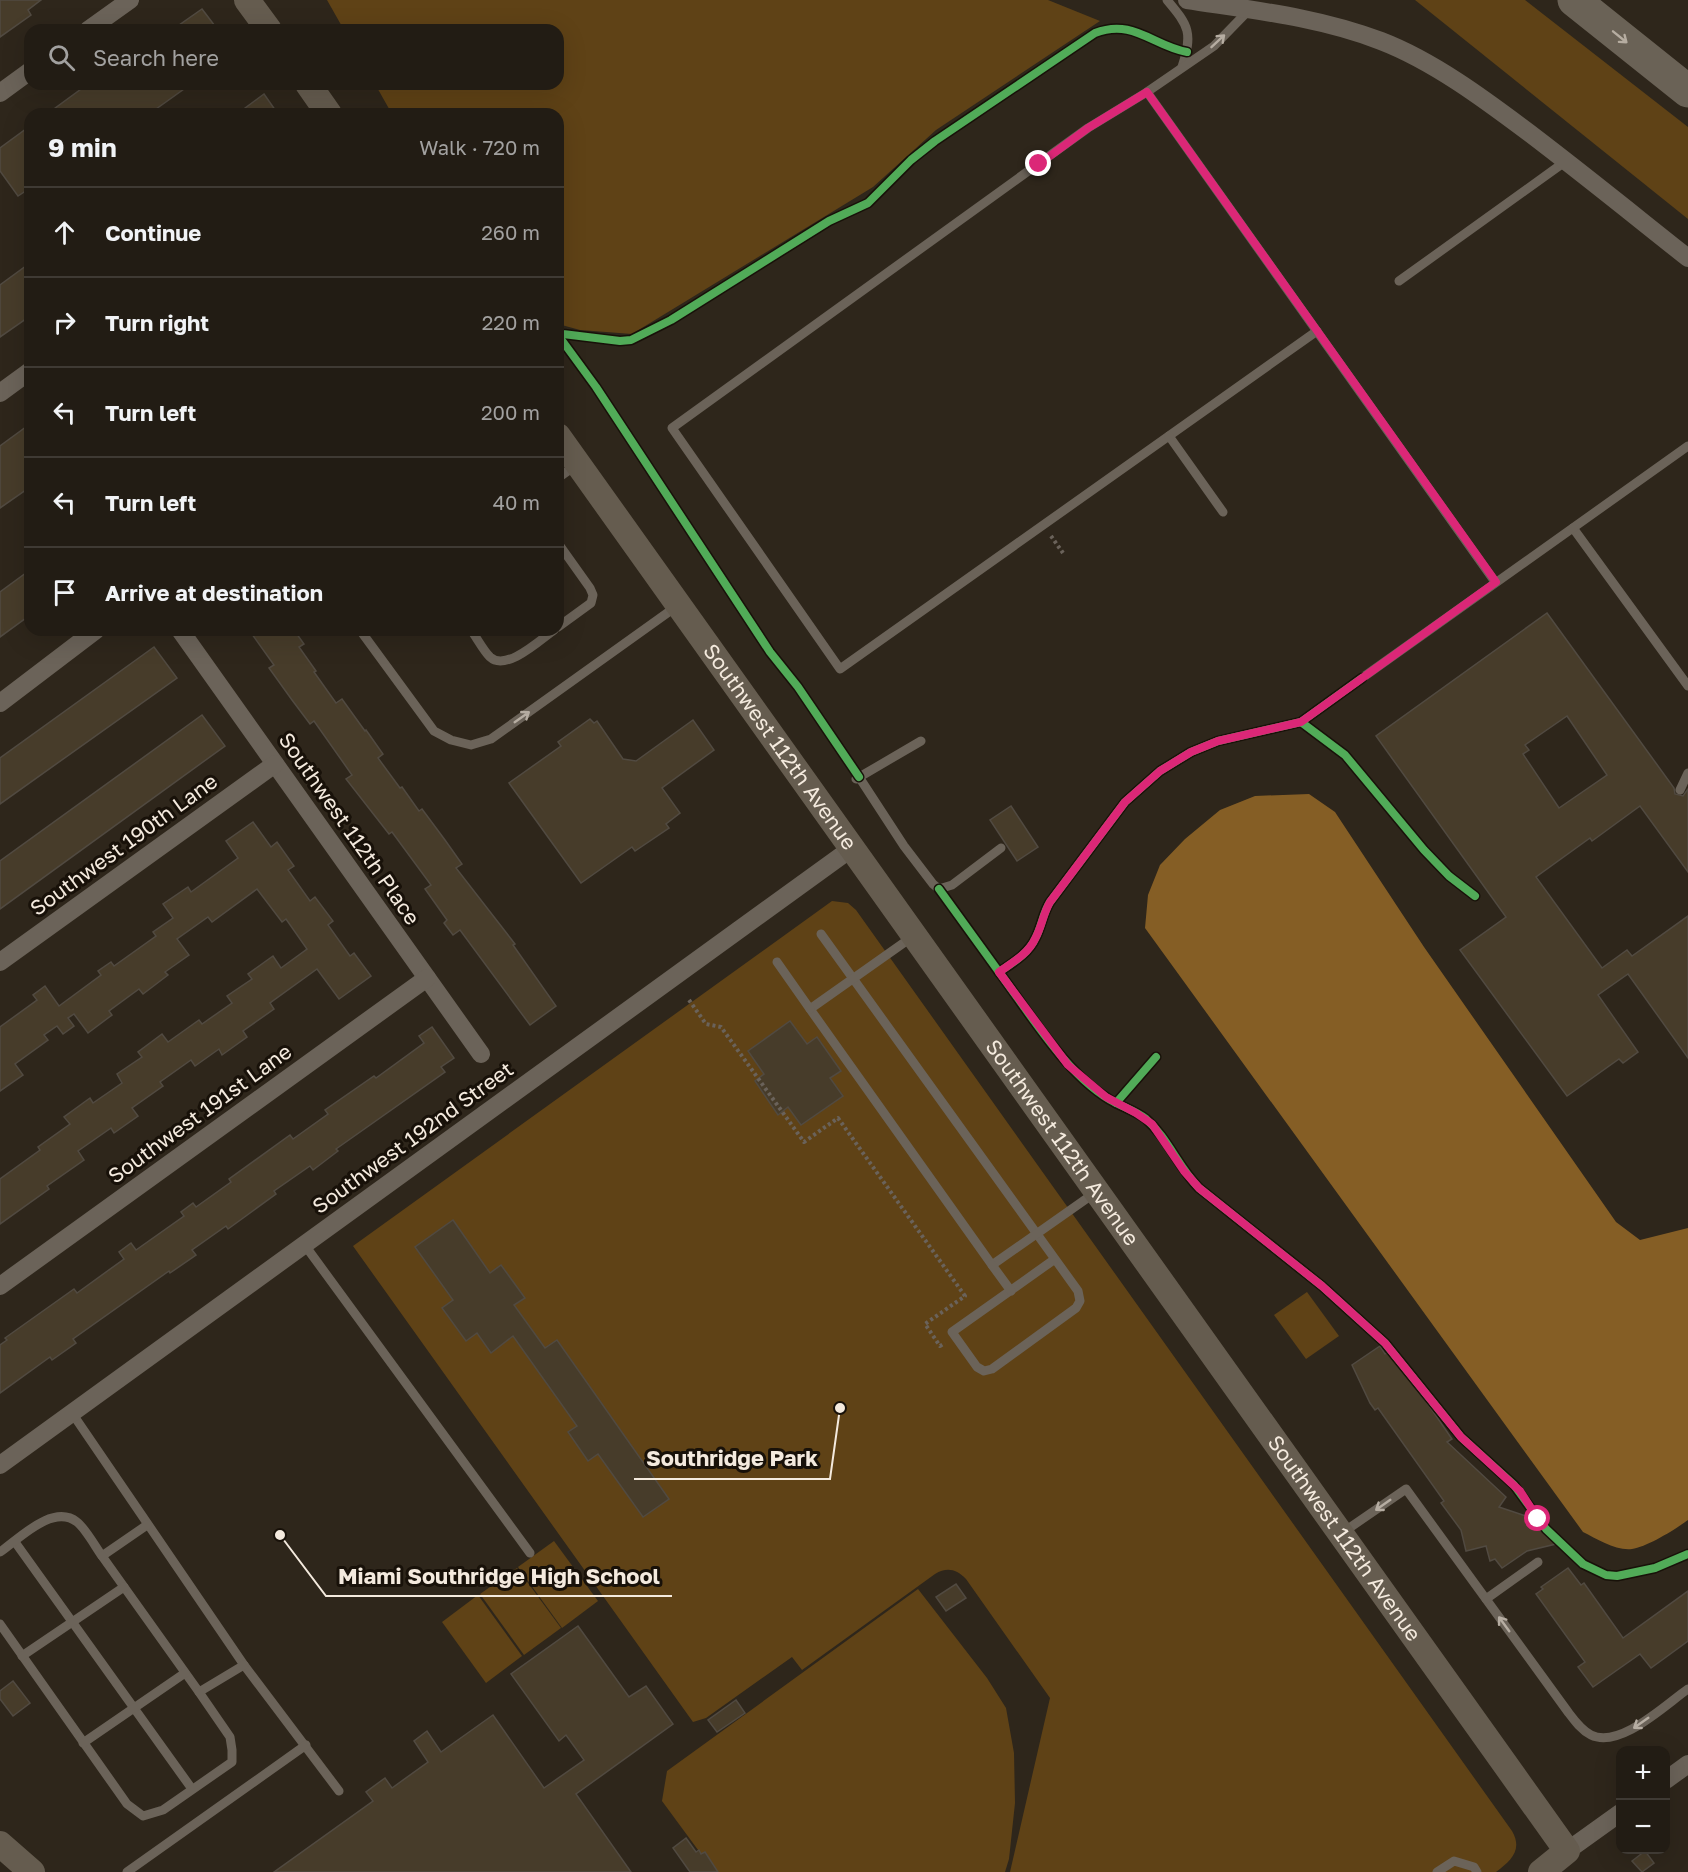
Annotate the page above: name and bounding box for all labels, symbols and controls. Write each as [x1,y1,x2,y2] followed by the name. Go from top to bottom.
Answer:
[24,24,564,90] search box
[1612,30,1628,43] one-way arrow
[1210,34,1225,48] one-way arrow
[45,41,78,74] icon: search
[93,44,219,71] text: Search here
[48,132,117,163] text: 9 min
[419,135,540,159] text: Walk · 720 m
[1025,150,1051,176] route end
[48,216,81,249] icon: ahead
[105,219,201,246] text: Continue
[481,220,540,244] text: 260 m
[48,306,81,339] icon: right
[105,309,209,336] text: Turn right
[482,310,540,334] text: 220 m
[48,396,81,429] icon: left
[105,399,196,426] text: Turn left
[481,400,540,424] text: 200 m
[48,486,81,519] icon: left
[105,489,196,516] text: Turn left
[493,490,540,514] text: 40 m
[48,576,81,609] icon: arrive
[105,579,323,606] text: Arrive at destination
[698,638,863,855] street label: Southwest 112th Avenue
[513,711,529,723] one-way arrow
[274,727,426,930] street label: Southwest 112th Place
[25,767,222,921] street label: Southwest 190th Lane
[980,1034,1145,1250] street label: Southwest 112th Avenue
[103,1038,296,1189] street label: Southwest 191st Lane
[307,1056,518,1219] street label: Southwest 192nd Street
[1263,1430,1427,1646] street label: Southwest 112th Avenue
[634,1439,830,1479] callout: Southridge Park
[646,1444,818,1471] text: Southridge Park
[1376,1499,1392,1511] one-way arrow
[1524,1505,1550,1531] route start
[326,1556,672,1596] callout: Miami Southridge High School
[338,1562,660,1589] text: Miami Southridge High School
[1498,1616,1511,1632] one-way arrow
[1633,1717,1649,1729] one-way arrow
[1616,1746,1670,1854] map controls
[1616,1746,1670,1800] button: +
[1616,1800,1670,1854] button: −

